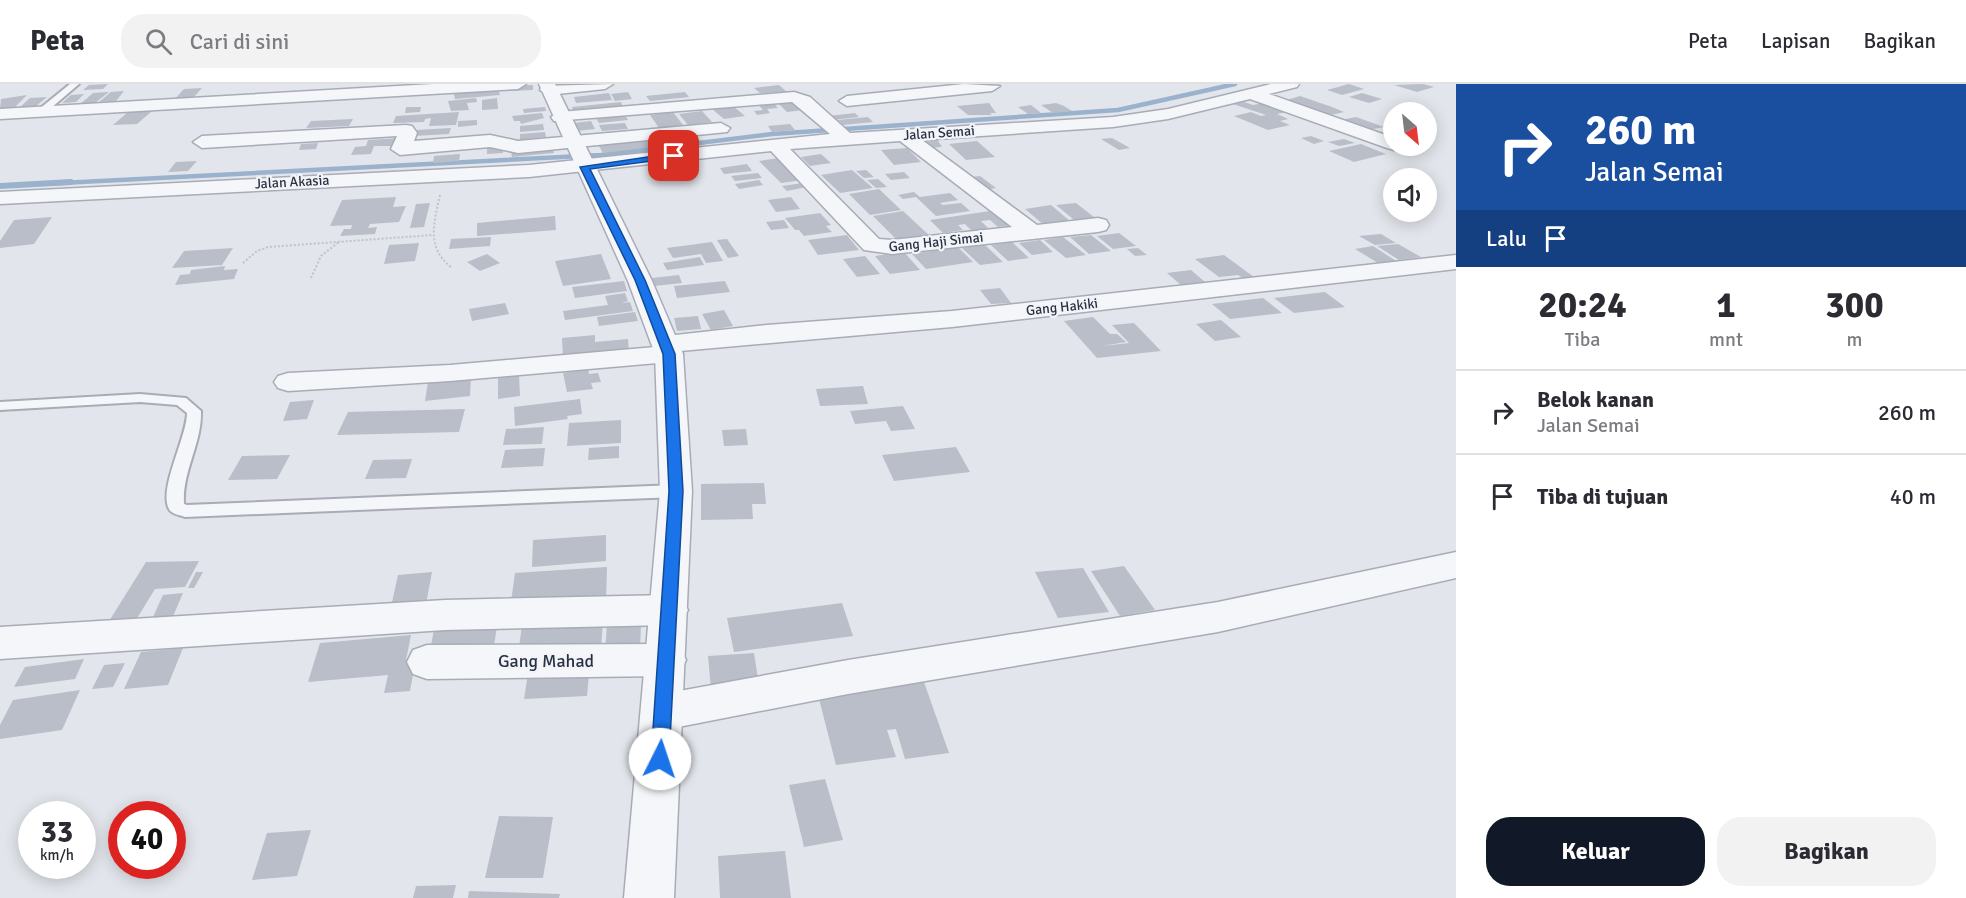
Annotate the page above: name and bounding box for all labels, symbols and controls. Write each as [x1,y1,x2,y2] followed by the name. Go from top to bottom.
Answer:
[121,14,541,68] search box
[30,24,85,58] text: Peta
[142,25,175,58] icon: search
[190,28,289,55] text: Cari di sini
[1688,28,1728,54] text: Peta
[1761,28,1830,54] text: Lapisan
[1863,28,1936,54] text: Bagikan
[1383,102,1437,156] north arrow
[1383,102,1437,222] map controls
[1585,105,1696,156] text: 260 m
[1486,108,1564,186] icon: right
[903,122,975,144] street label: Jalan Semai
[648,130,699,181] pin
[657,139,690,172] icon: arrive
[1585,156,1724,189] text: Jalan Semai
[1383,168,1437,222] button: sound
[254,172,330,192] street label: Jalan Akasia
[1539,222,1572,255] icon: arrive
[1486,225,1527,252] text: Lalu
[888,229,984,255] street label: Gang Haji Simai
[1538,283,1627,328] text: 20:24
[1716,283,1736,328] text: 1
[1825,283,1884,328] text: 300
[1025,295,1099,319] street label: Gang Hakiki
[1565,327,1601,352] text: Tiba
[1709,327,1743,352] text: mnt
[1847,327,1862,352] text: m
[1537,386,1654,413] text: Belok kanan
[1486,396,1519,429] icon: right
[1878,399,1936,426] text: 260 m
[1537,413,1640,438] text: Jalan Semai
[1486,480,1519,513] icon: arrive
[1537,483,1668,510] text: Tiba di tujuan
[1890,483,1936,510] text: 40 m
[498,650,594,672] street label: Gang Mahad
[628,727,692,791] position arrow
[108,801,186,879] speed limit sign: 40
[41,814,73,851] text: 33
[1486,817,1705,886] button: Keluar
[1717,817,1936,886] button: Bagikan
[40,846,74,864] text: km/h

